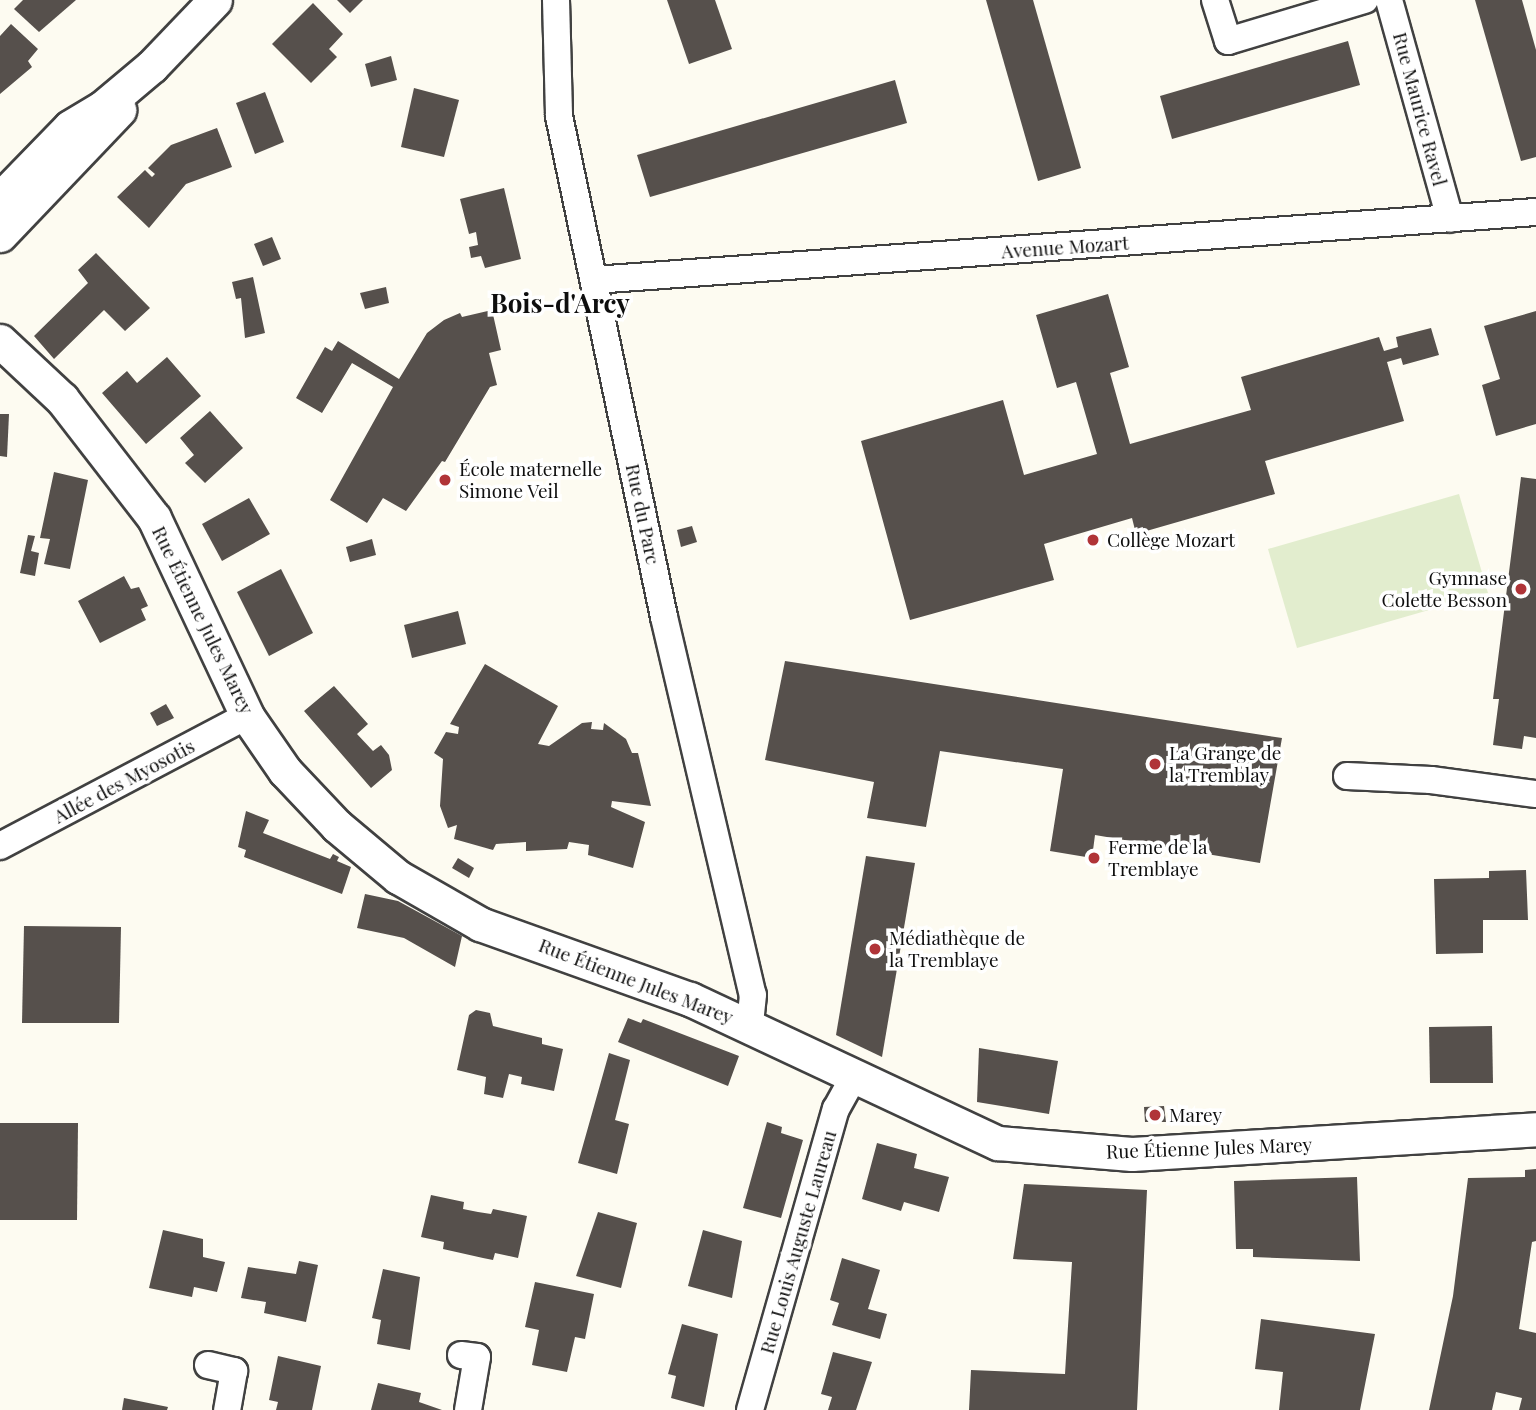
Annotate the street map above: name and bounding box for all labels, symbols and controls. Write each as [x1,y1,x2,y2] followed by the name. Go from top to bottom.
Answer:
[1389,30,1451,188] street label: Rue Maurice Ravel
[1000,231,1130,263] street label: Avenue Mozart
[490,287,630,319] district label: Bois-d'Arcy
[459,458,602,502] place label: École maternelle Simone Veil
[621,462,665,566] street label: Rue du Parc
[437,472,453,488] marker: École maternelle Simone Veil
[148,522,258,718] street label: Rue Étienne Jules Marey
[1107,529,1235,551] place label: Collège Mozart
[1085,532,1101,548] marker: Collège Mozart
[1382,567,1507,611] place label: Gymnase Colette Besson
[1513,581,1529,597] marker: Gymnase Colette Besson
[50,734,198,828] street label: Allée des Myosotis
[1169,742,1282,786] place label: La Grange de la Tremblay
[1147,756,1163,772] marker: La Grange de la Tremblay
[1108,836,1208,880] place label: Ferme de la Tremblaye
[1086,850,1102,866] marker: Ferme de la Tremblaye
[889,927,1025,971] place label: Médiathèque de la Tremblaye
[536,933,736,1029] street label: Rue Étienne Jules Marey
[867,941,883,957] marker: Médiathèque de la Tremblaye
[1169,1104,1222,1126] place label: Marey
[1147,1107,1163,1123] marker: Marey
[755,1127,841,1357] street label: Rue Louis Auguste Laureau
[1106,1133,1312,1163] street label: Rue Étienne Jules Marey

